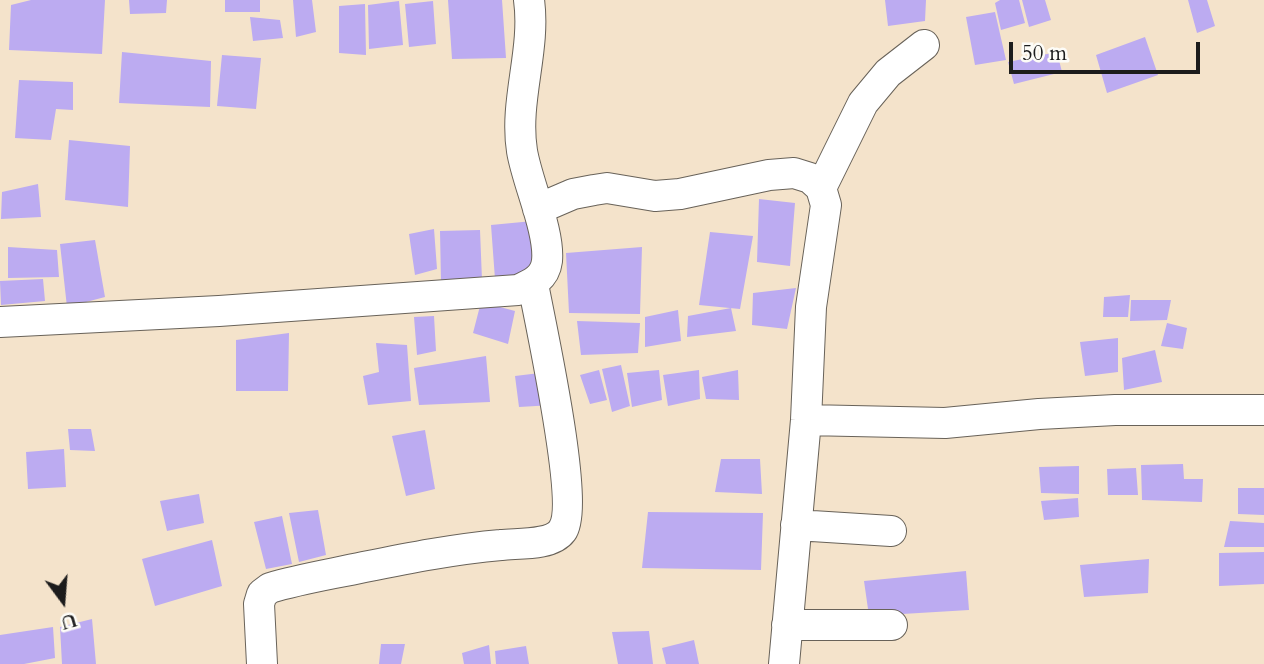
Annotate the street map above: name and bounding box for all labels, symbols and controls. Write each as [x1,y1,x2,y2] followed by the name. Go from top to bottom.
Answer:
[1012,28,1203,72] scale bar
[1022,39,1067,68] text: 50 m
[28,566,98,636] north arrow
[58,607,80,636] text: U

